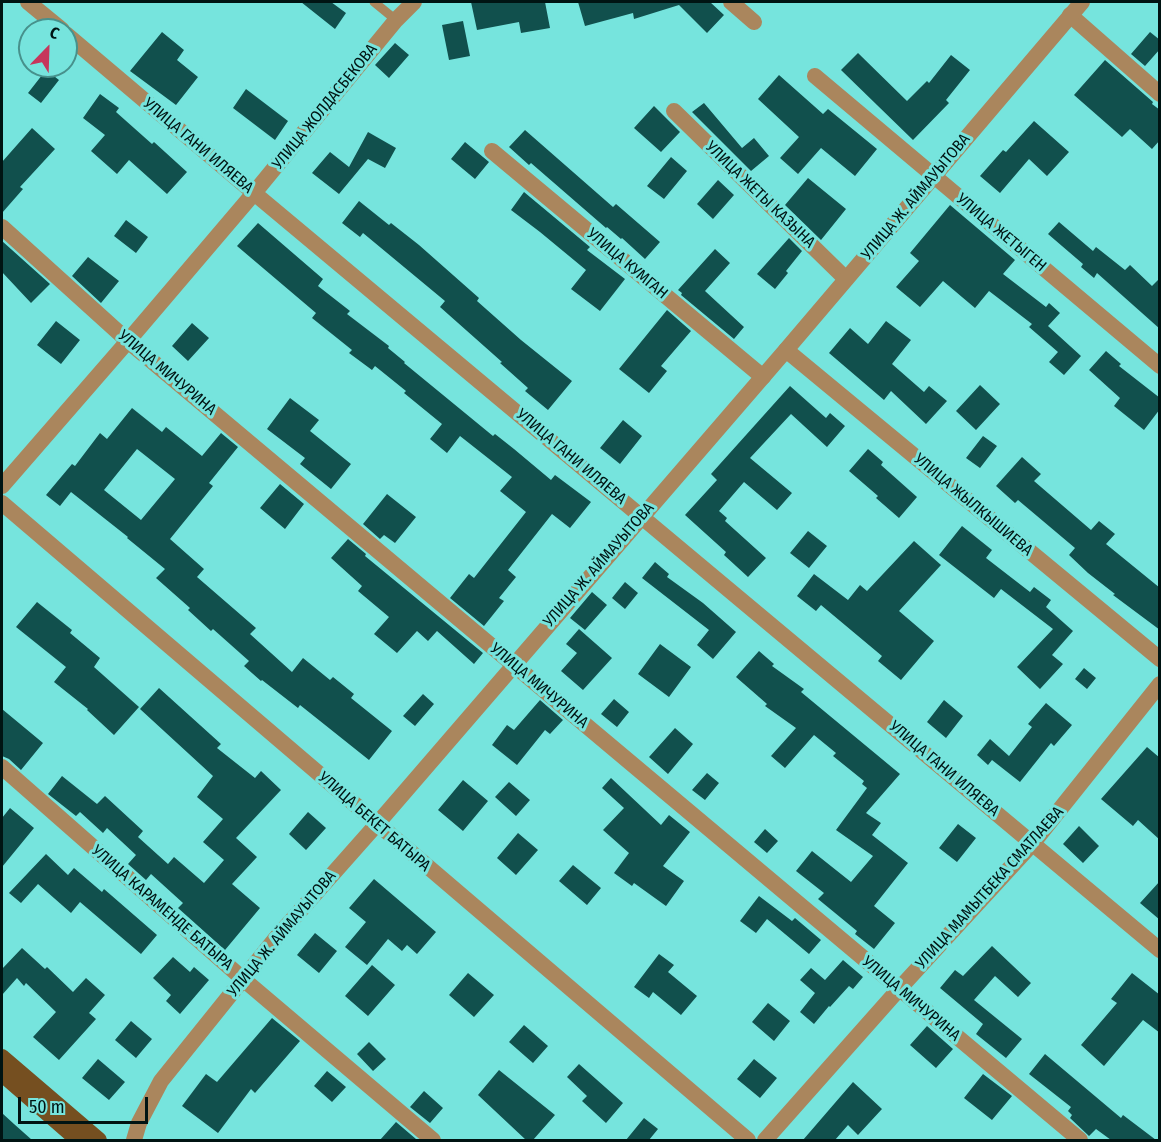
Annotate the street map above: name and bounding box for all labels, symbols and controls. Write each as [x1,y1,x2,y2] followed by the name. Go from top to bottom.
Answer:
[18,18,78,78] north arrow
[47,22,62,43] text: С
[269,40,381,174] street label: УЛИЦА ЖОЛДАСБЕКОВА
[139,94,257,198] street label: УЛИЦА ГАНИ ИЛЯЕВА
[858,130,974,264] street label: УЛИЦА Ж. АЙМАУЫТОВА
[701,138,819,252] street label: УЛИЦА ЖЕТЫ КАЗЫНА
[952,190,1050,276] street label: УЛИЦА ЖЕТЫГЕН
[583,225,671,303] street label: УЛИЦА КУМГАН
[114,326,220,420] street label: УЛИЦА МИЧУРИНА
[512,405,630,509] street label: УЛИЦА ГАНИ ИЛЯЕВА
[910,450,1036,560] street label: УЛИЦА ЖЫЛКЫШИЕВА
[540,499,658,631] street label: УЛИЦА Ж. АЙМАУЫТОВА
[486,639,592,733] street label: УЛИЦА МИЧУРИНА
[885,717,1003,821] street label: УЛИЦА ГАНИ ИЛЯЕВА
[314,768,434,876] street label: УЛИЦА БЕКЕТ БАТЫРА
[912,803,1068,973] street label: УЛИЦА МАМЫТБЕКА СМАТЛАЕВА
[87,841,237,975] street label: УЛИЦА КАРАМЕНДЕ БАТЫРА
[224,867,340,1001] street label: УЛИЦА Ж. АЙМАУЫТОВА
[858,952,964,1046] street label: УЛИЦА МИЧУРИНА
[21,1085,152,1123] scale bar
[29,1096,65,1118] text: 50 m

